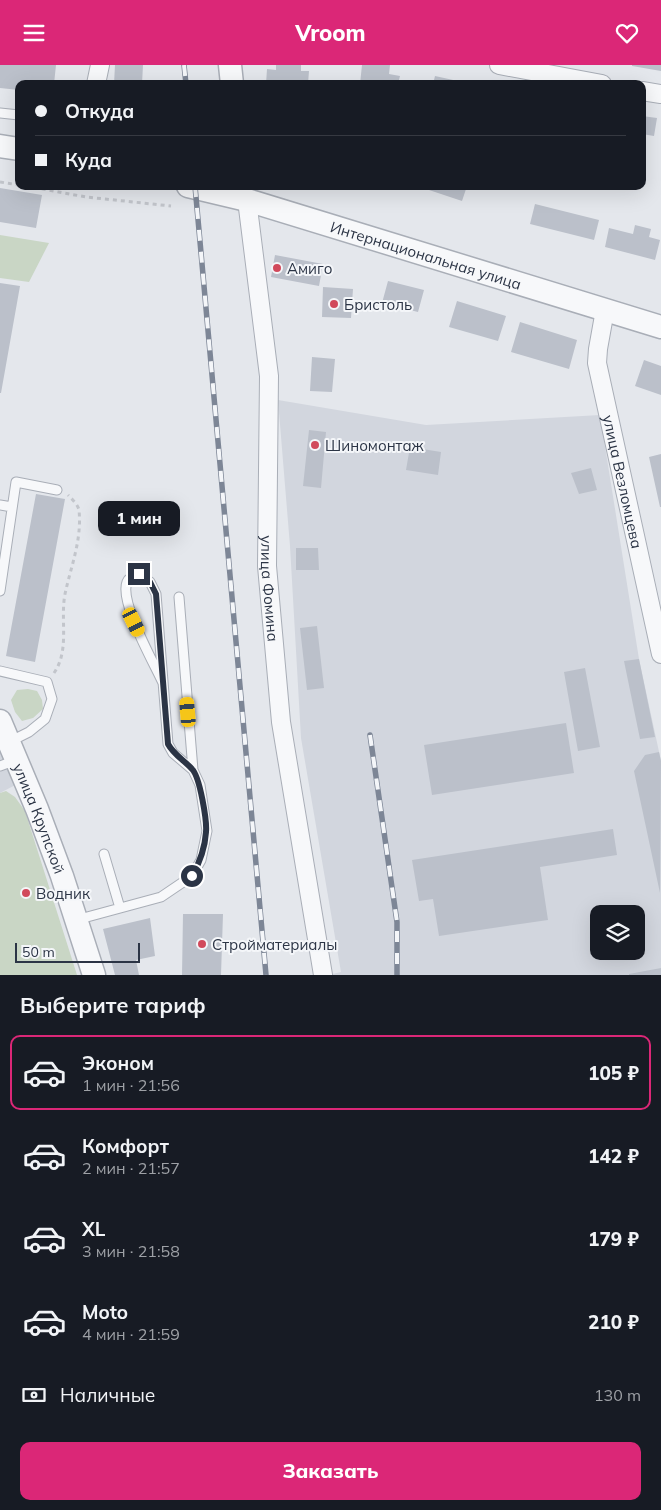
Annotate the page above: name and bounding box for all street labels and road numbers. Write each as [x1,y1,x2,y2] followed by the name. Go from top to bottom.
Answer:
[328,217,524,293] street label: Интернациональная улица
[599,413,647,550] street label: улица Везломцева
[257,535,283,642] street label: улица Фомина
[9,760,70,876] street label: улица Крупской

